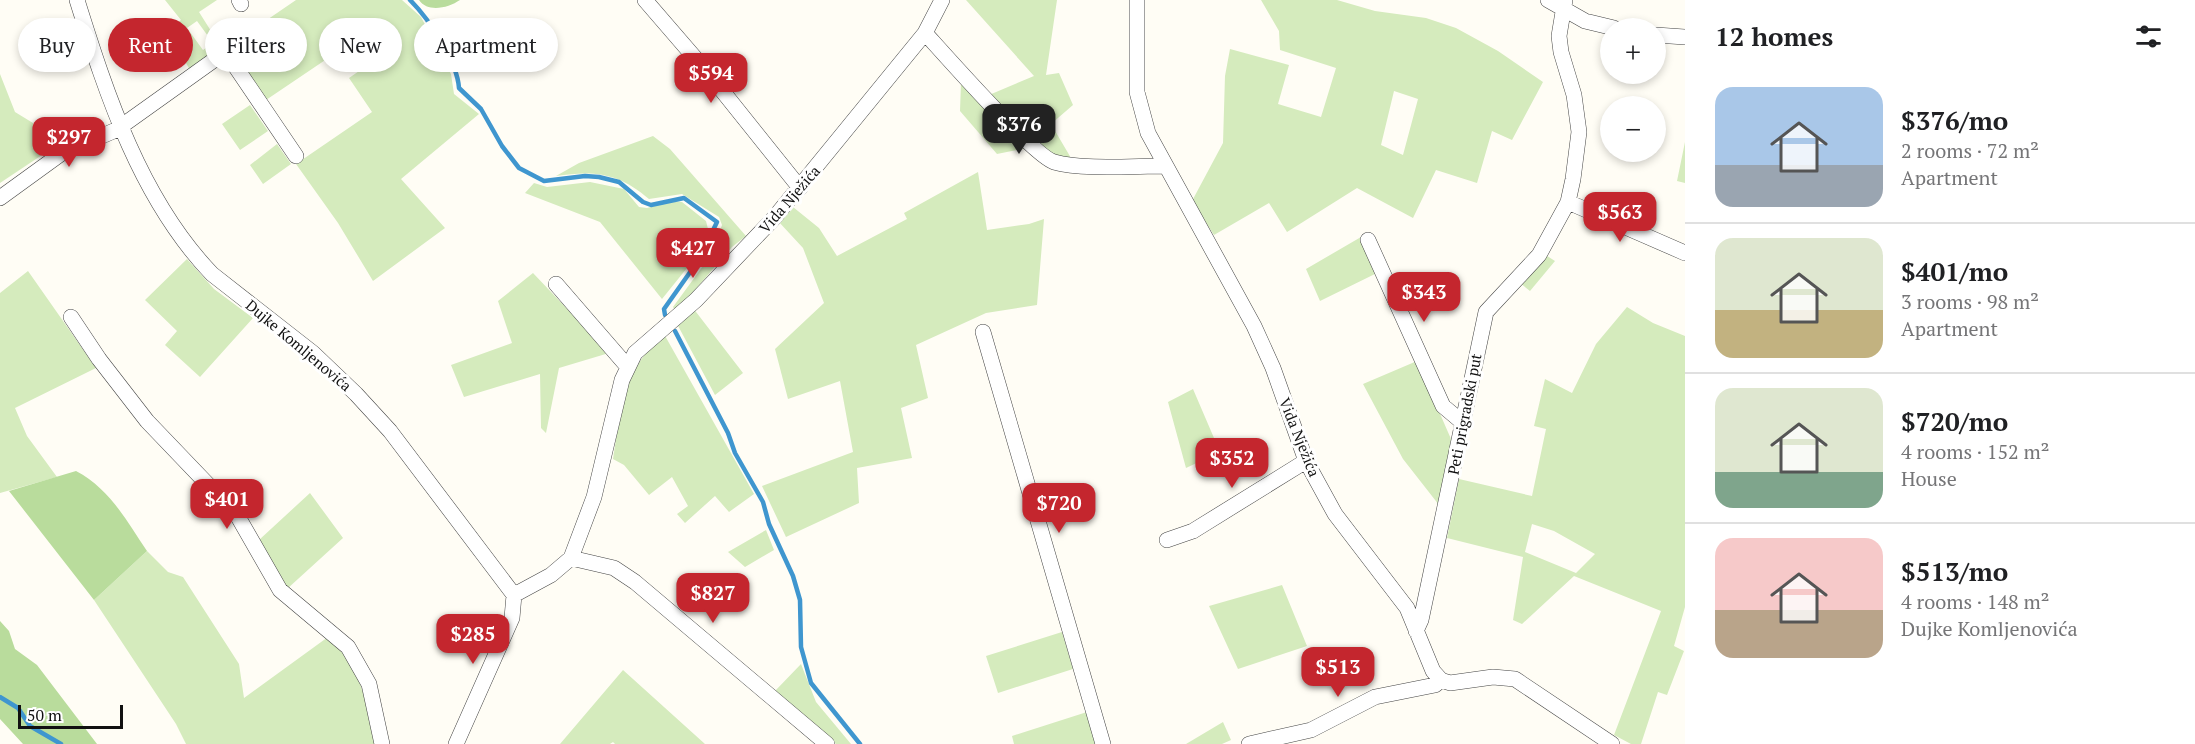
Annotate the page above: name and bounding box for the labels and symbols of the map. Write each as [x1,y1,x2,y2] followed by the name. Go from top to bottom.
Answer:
[675,53,747,104] pin: $594
[983,104,1055,155] pin: $376
[33,117,105,168] pin: $297
[754,161,824,237] street label: Vida Nježića
[1584,192,1656,243] pin: $563
[657,228,729,279] pin: $427
[1388,272,1460,323] pin: $343
[242,295,357,396] street label: Dujke Komljenovića
[1442,351,1486,476] street label: Peti prigradski put
[1275,395,1325,480] street label: Vida Nježića
[1196,438,1268,489] pin: $352
[191,479,263,530] pin: $401
[1023,483,1095,534] pin: $720
[677,573,749,624] pin: $827
[437,614,509,665] pin: $285
[1302,647,1374,698] pin: $513
[18,702,123,730] scale bar

